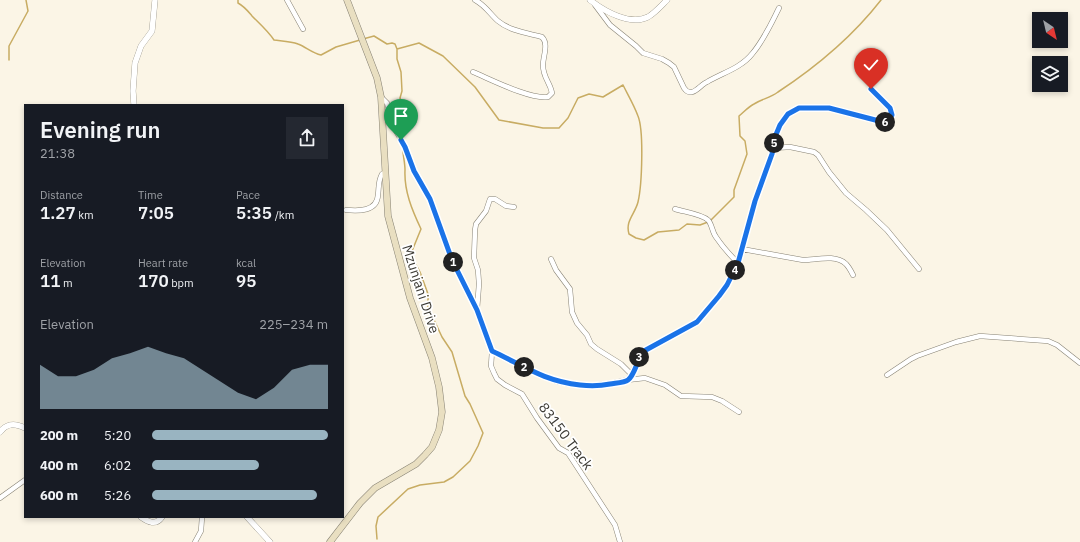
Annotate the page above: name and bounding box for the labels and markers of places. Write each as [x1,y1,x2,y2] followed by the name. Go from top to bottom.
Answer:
[854,48,888,89] pin
[384,99,418,140] pin
[875,112,895,132] pin: 6
[764,133,784,153] pin: 5
[443,252,463,272] pin: 1
[725,260,745,280] pin: 4
[629,347,649,367] pin: 3
[514,357,534,377] pin: 2

